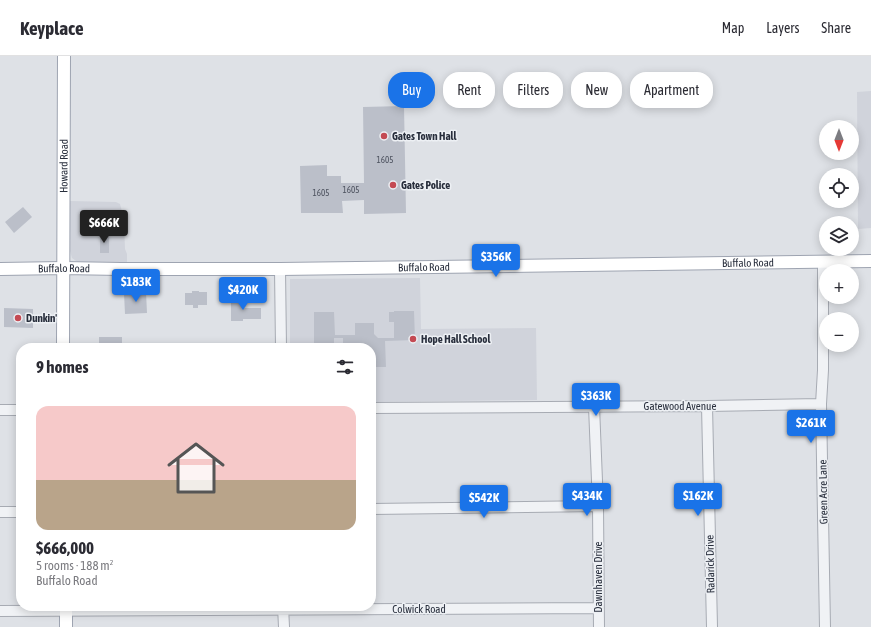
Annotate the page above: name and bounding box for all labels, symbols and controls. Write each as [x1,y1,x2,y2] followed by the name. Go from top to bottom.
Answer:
[20,17,84,39] text: Keyplace
[722,20,744,36] text: Map
[766,20,799,36] text: Layers
[821,20,851,36] text: Share
[388,72,435,108] chip: Buy
[443,72,495,108] chip: Rent
[503,72,563,108] chip: Filters
[571,72,622,108] chip: New
[630,72,713,108] chip: Apartment
[819,120,859,160] north arrow
[819,120,859,352] map controls
[392,130,457,142] place label: Gates Town Hall
[379,131,389,141] marker: Gates Town Hall
[58,139,70,193] street label: Howard Road
[377,155,393,165] house number: 1605
[819,168,859,208] button: locate
[401,179,450,191] place label: Gates Police
[388,180,398,190] marker: Gates Police
[343,185,359,195] house number: 1605
[313,188,329,198] house number: 1605
[76,210,132,244] pin: $666K
[89,215,119,230] text: $666K
[819,216,859,256] button: layers
[468,244,524,278] pin: $356K
[481,249,511,264] text: $356K
[722,256,774,269] street label: Buffalo Road
[398,261,450,273] street label: Buffalo Road
[38,262,90,274] street label: Buffalo Road
[819,264,859,304] button: +
[108,269,164,303] pin: $183K
[121,274,151,289] text: $183K
[215,277,271,311] pin: $420K
[228,282,258,297] text: $420K
[26,312,57,324] place label: Dunkin'
[819,312,859,352] button: −
[13,313,23,323] marker: Dunkin'
[421,333,491,345] place label: Hope Hall School
[408,334,418,344] marker: Hope Hall School
[334,356,356,378] icon: filters
[36,357,89,377] text: 9 homes
[568,383,624,417] pin: $363K
[581,388,611,403] text: $363K
[644,400,716,412] street label: Gatewood Avenue
[783,410,839,444] pin: $261K
[796,415,826,430] text: $261K
[160,432,232,504] icon: home
[816,460,830,524] street label: Green Acre Lane
[559,483,615,517] pin: $434K
[670,483,726,517] pin: $162K
[456,485,512,519] pin: $542K
[572,488,602,503] text: $434K
[683,488,713,503] text: $162K
[469,490,499,505] text: $542K
[703,535,717,593] street label: Radarick Drive
[36,538,94,558] text: $666,000
[592,541,604,613] street label: Dawnhaven Drive
[36,558,113,573] text: 5 rooms · 188 m²
[36,573,98,588] text: Buffalo Road
[392,603,446,615] street label: Colwick Road

